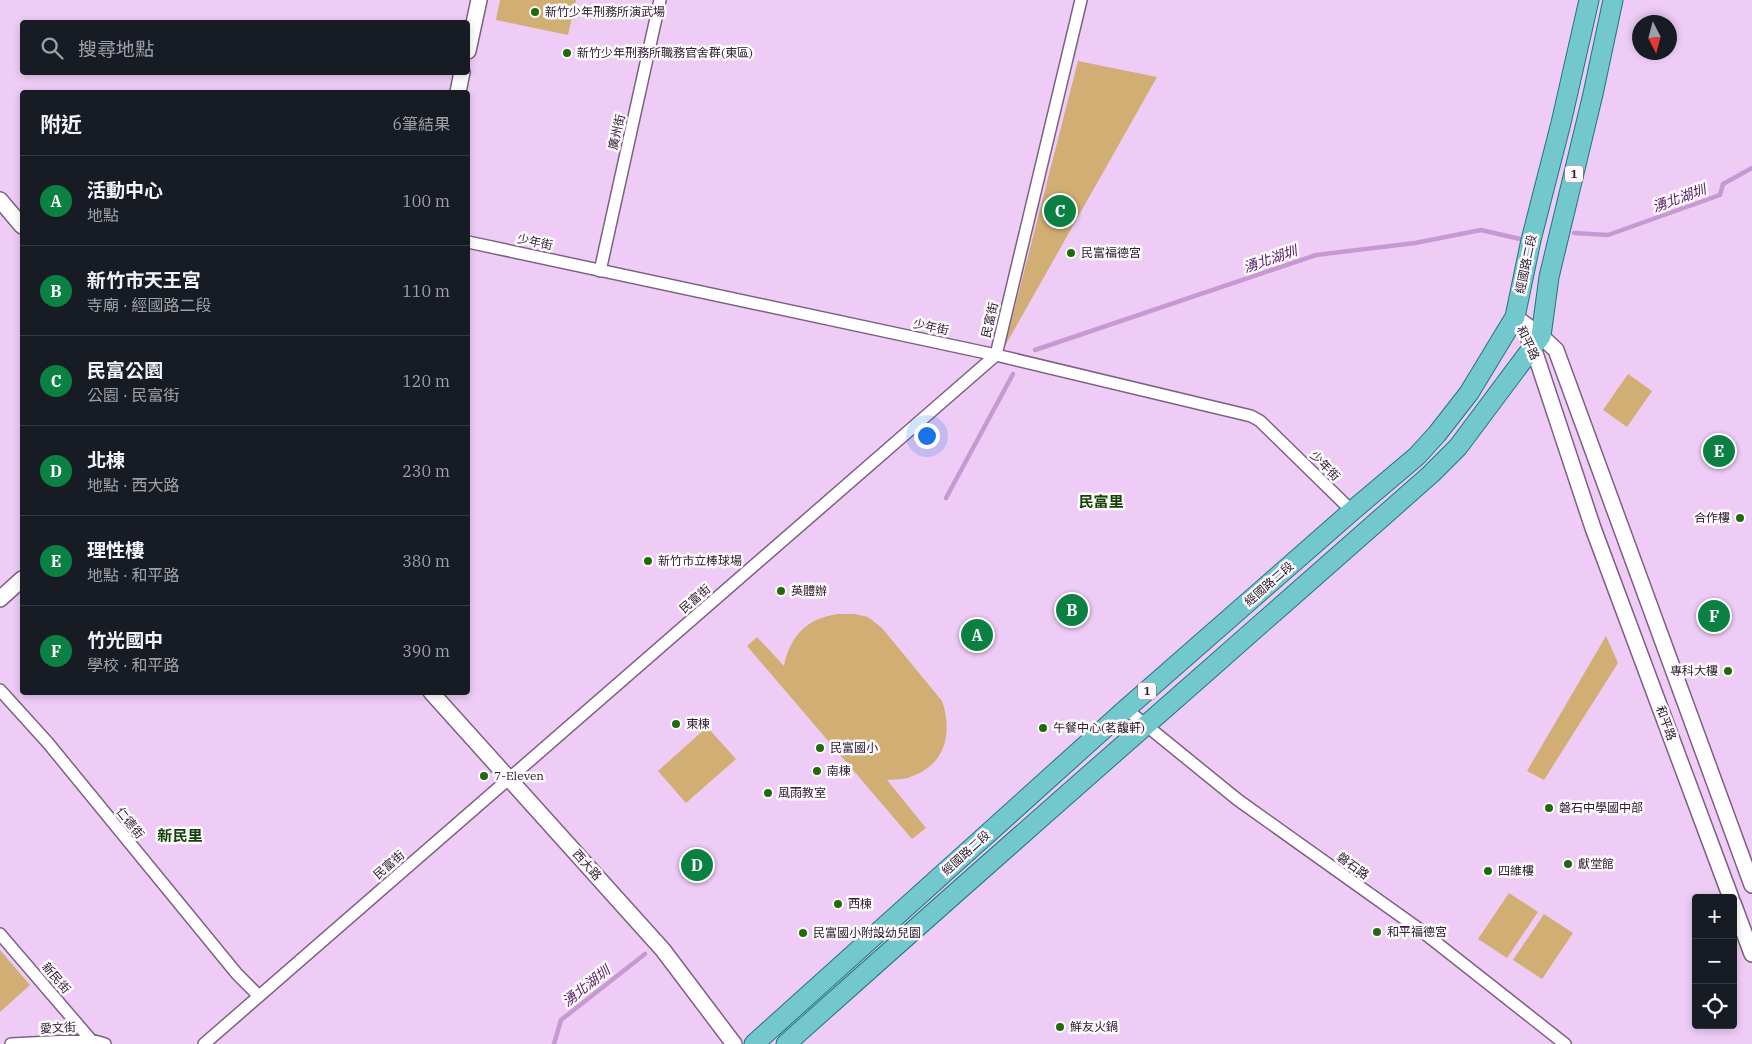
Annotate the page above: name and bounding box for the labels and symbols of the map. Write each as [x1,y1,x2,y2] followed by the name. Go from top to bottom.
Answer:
[545,4,665,19] place label: 新竹少年刑務所演武場
[529,6,541,18] marker: 新竹少年刑務所演武場
[1632,15,1677,60] north arrow
[577,45,753,60] place label: 新竹少年刑務所職務官舍群(東區)
[561,47,573,59] marker: 新竹少年刑務所職務官舍群(東區)
[605,113,628,151] street label: 廣州街
[1565,165,1583,182] road number: 1
[1650,179,1710,216] water label: 湧北湖圳
[1044,192,1076,230] pin: C
[516,230,554,253] street label: 少年街
[1512,233,1539,295] street label: 經國路二段
[1241,241,1301,277] water label: 湧北湖圳
[1081,245,1141,260] place label: 民富福德宮
[1065,247,1077,259] marker: 民富福德宮
[978,301,1001,339] street label: 民富街
[912,315,950,338] street label: 少年街
[1514,323,1543,362] street label: 和平路
[914,423,940,449] your location
[1703,432,1735,470] pin: E
[1307,448,1343,484] street label: 少年街
[1078,492,1124,511] district label: 民富里
[1694,510,1730,525] place label: 合作樓
[1734,512,1746,524] marker: 合作樓
[658,553,742,568] place label: 新竹市立棒球場
[642,555,654,567] marker: 新竹市立棒球場
[1241,558,1296,609] street label: 經國路二段
[676,581,713,616] street label: 民富街
[791,583,827,598] place label: 英體辦
[775,585,787,597] marker: 英體辦
[1056,591,1088,629] pin: B
[1698,597,1730,635] pin: F
[961,616,993,654] pin: A
[1670,663,1718,678] place label: 專科大樓
[1722,665,1734,677] marker: 專科大樓
[1138,682,1156,699] road number: 1
[1653,703,1680,742] street label: 和平路
[686,716,710,731] place label: 東棟
[670,718,682,730] marker: 東棟
[1053,720,1145,735] place label: 午餐中心(茗馥軒)
[1037,722,1049,734] marker: 午餐中心(茗馥軒)
[830,740,878,755] place label: 民富國小
[814,742,826,754] marker: 民富國小
[827,763,851,778] place label: 南棟
[811,765,823,777] marker: 南棟
[494,768,544,783] place label: 7-Eleven
[478,770,490,782] marker: 7-Eleven
[778,785,826,800] place label: 風雨教室
[762,787,774,799] marker: 風雨教室
[1559,800,1643,815] place label: 磐石中學國中部
[1543,802,1555,814] marker: 磐石中學國中部
[113,804,148,841] street label: 仁德街
[157,826,203,845] district label: 新民里
[938,827,993,878] street label: 經國路二段
[570,846,605,883] street label: 西大路
[681,846,713,884] pin: D
[370,847,407,882] street label: 民富街
[1334,849,1372,882] street label: 磐石路
[1578,856,1614,871] place label: 獻堂館
[1562,858,1574,870] marker: 獻堂館
[1498,863,1534,878] place label: 四維樓
[1482,865,1494,877] marker: 四維樓
[848,896,872,911] place label: 西棟
[832,898,844,910] marker: 西棟
[1387,924,1447,939] place label: 和平福德宮
[813,925,921,940] place label: 民富國小附設幼兒園
[1371,926,1383,938] marker: 和平福德宮
[797,927,809,939] marker: 民富國小附設幼兒園
[39,959,74,996] street label: 新民街
[558,960,615,1010] water label: 湧北湖圳
[40,1019,76,1036] street label: 愛文街
[1070,1019,1118,1034] place label: 鮮友火鍋
[1054,1021,1066,1033] marker: 鮮友火鍋

